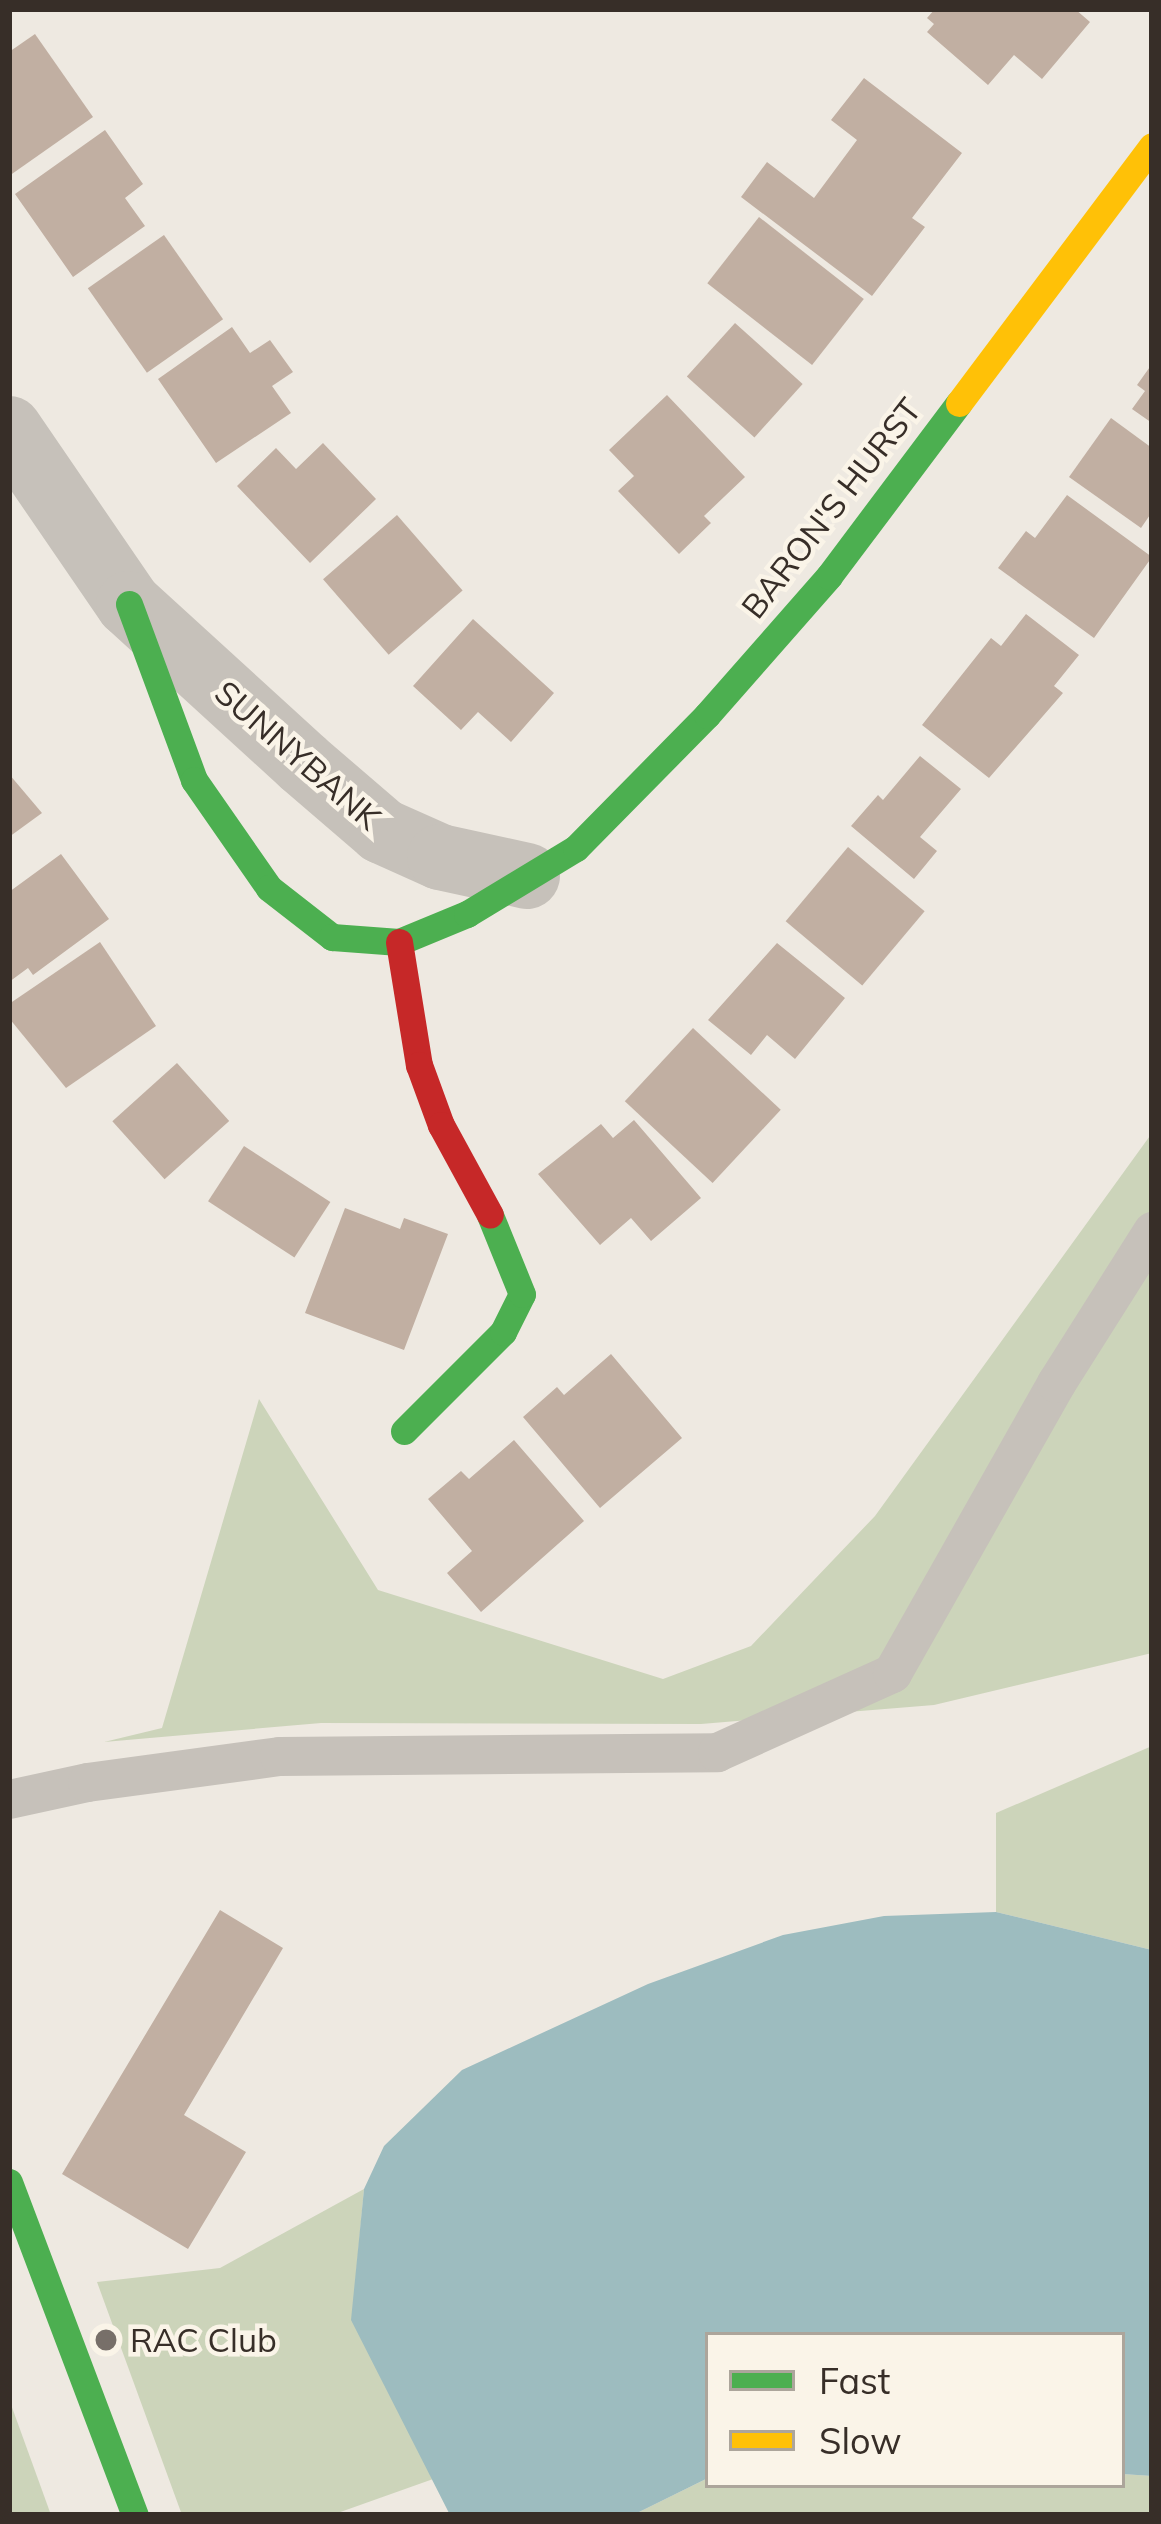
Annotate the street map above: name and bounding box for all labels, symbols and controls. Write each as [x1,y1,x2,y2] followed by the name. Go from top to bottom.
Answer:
[733,390,929,626] street label: BARON'S HURST
[207,672,389,838] street label: SUNNYBANK
[130,2320,277,2360] place label: RAC Club
[93,2327,119,2353] marker: RAC Club
[705,2332,1125,2488] legend
[819,2358,890,2403] text: Fast
[819,2418,902,2463] text: Slow

